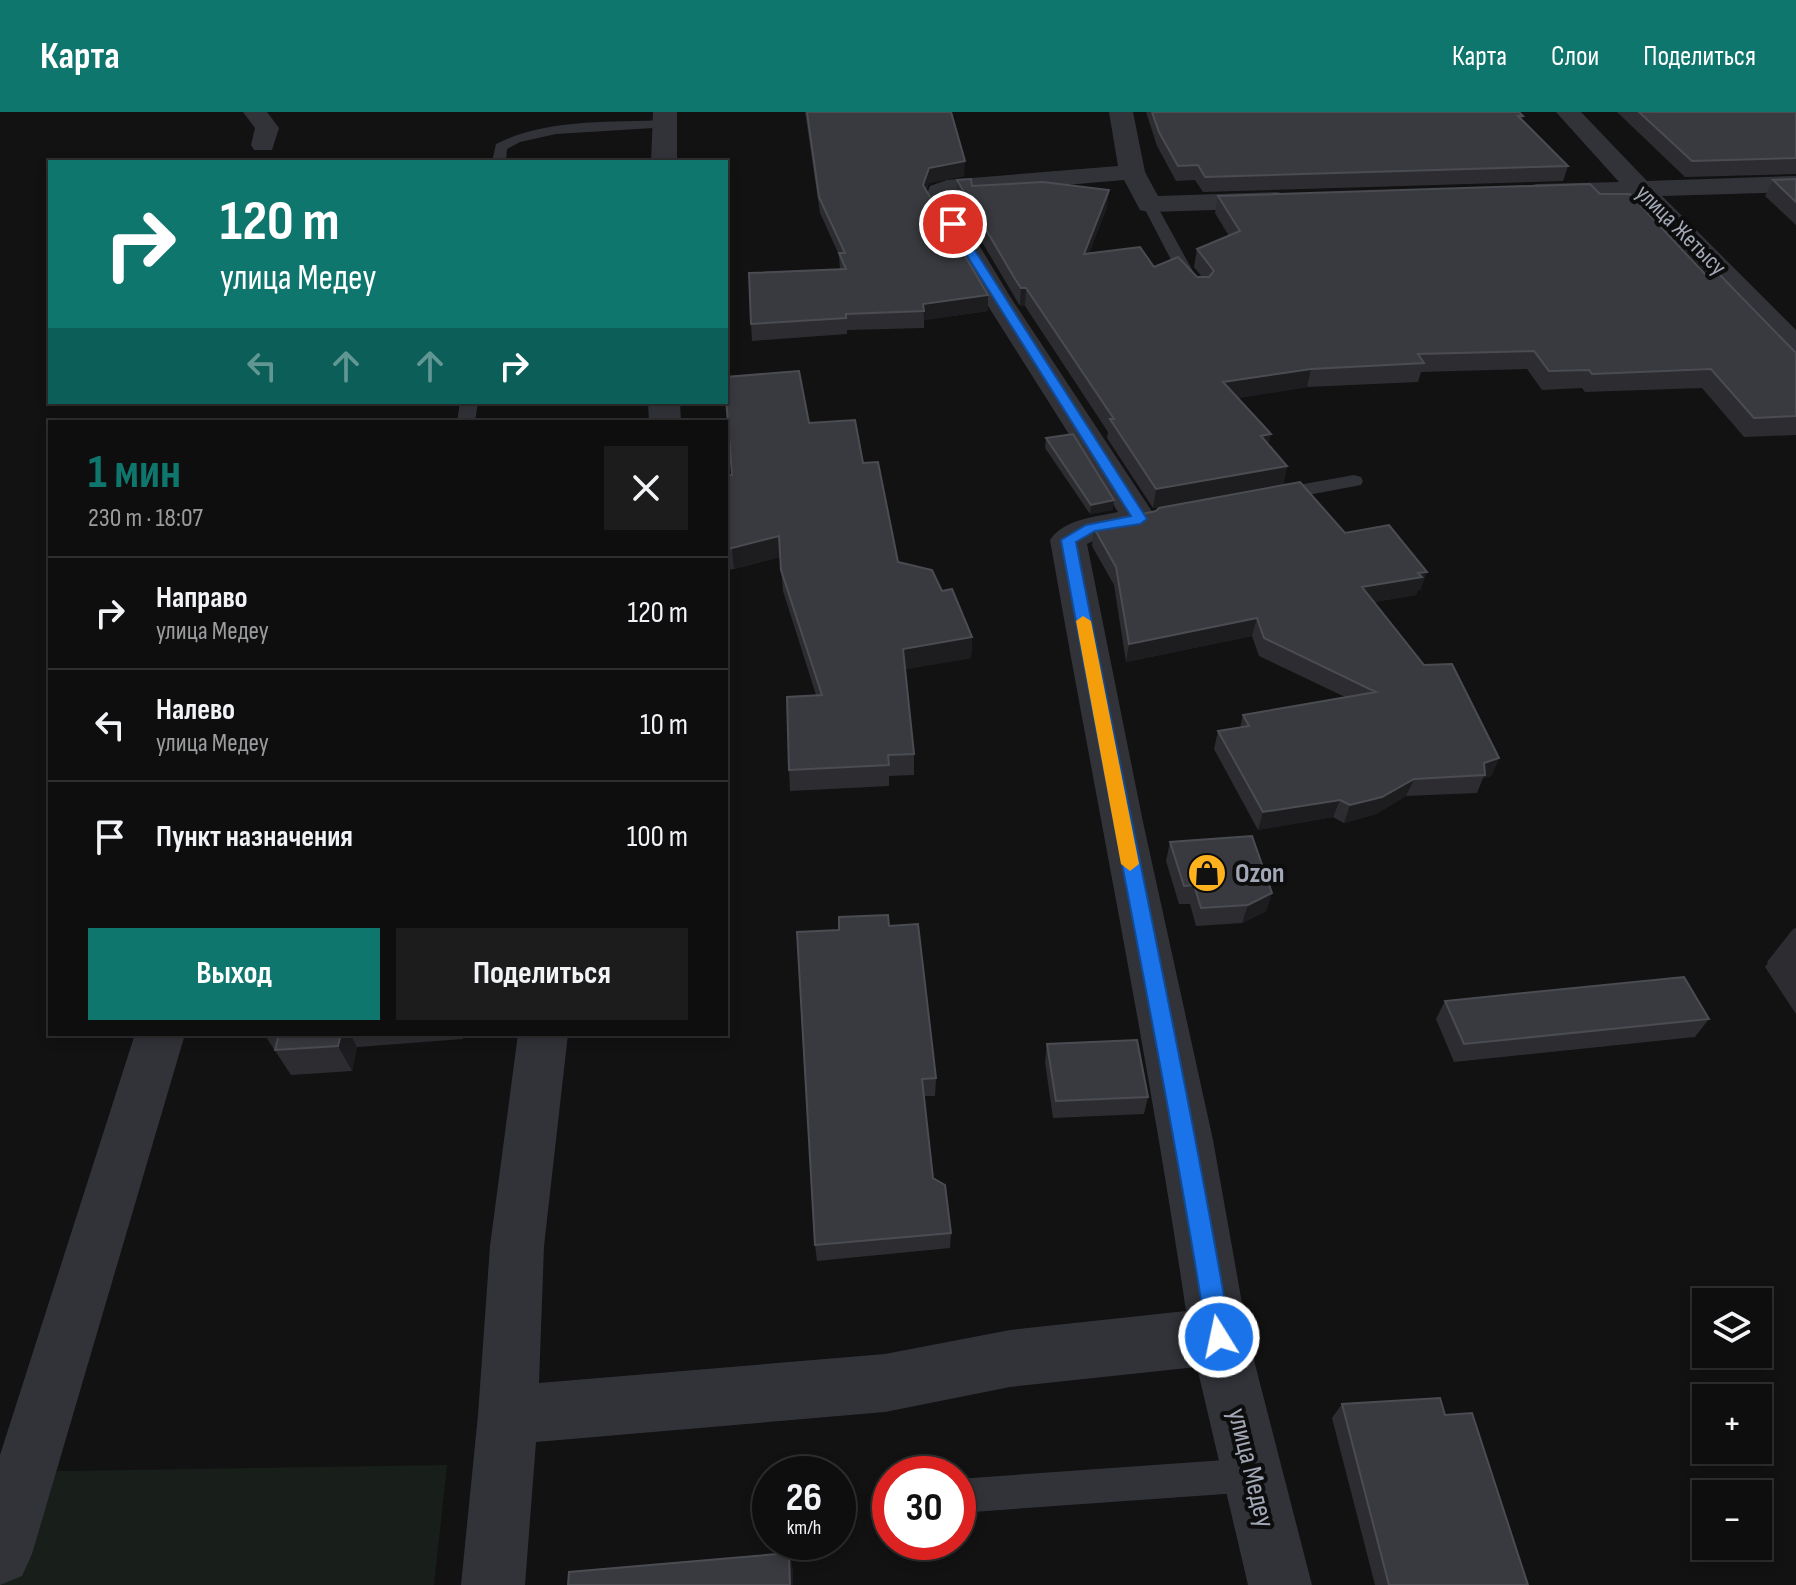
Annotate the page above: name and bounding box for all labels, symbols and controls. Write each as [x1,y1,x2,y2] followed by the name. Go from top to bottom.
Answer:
[40,34,120,79] text: Карта
[1452,40,1507,73] text: Карта
[1551,40,1599,73] text: Слои
[1643,40,1756,73] text: Поделиться
[1630,179,1732,281] street label: улица Жетысу
[220,189,340,256] text: 120 m
[919,190,987,258] pin
[88,192,192,296] icon: right
[931,202,975,246] icon: arrive
[220,257,376,300] text: улица Медеу
[240,344,284,388] icon: left
[324,344,368,388] icon: ahead
[408,344,452,388] icon: ahead
[492,344,536,388] icon: right
[88,444,181,501] text: 1 мин
[604,446,688,530] button: close
[88,503,203,534] text: 230 m · 18:07
[156,580,248,616] text: Направо
[88,591,132,635] icon: right
[627,595,688,631] text: 120 m
[156,616,269,647] text: улица Медеу
[156,692,235,728] text: Налево
[88,703,132,747] icon: left
[640,707,688,743] text: 10 m
[156,728,269,759] text: улица Медеу
[88,815,132,859] icon: arrive
[156,819,353,855] text: Пункт назначения
[627,819,688,855] text: 100 m
[1186,852,1228,894] shop icon: Ozon
[1235,857,1285,890] place label: Ozon
[88,928,380,1020] button: Выход
[396,928,688,1020] button: Поделиться
[1692,1288,1772,1560] map controls
[1692,1288,1772,1368] button: layers
[1177,1295,1261,1379] position arrow
[1692,1384,1772,1464] button: +
[1220,1405,1282,1531] street label: улица Медеу
[872,1456,976,1560] speed limit sign: 30
[786,1474,822,1522] text: 26
[1692,1480,1772,1560] button: −
[787,1516,821,1540] text: km/h

